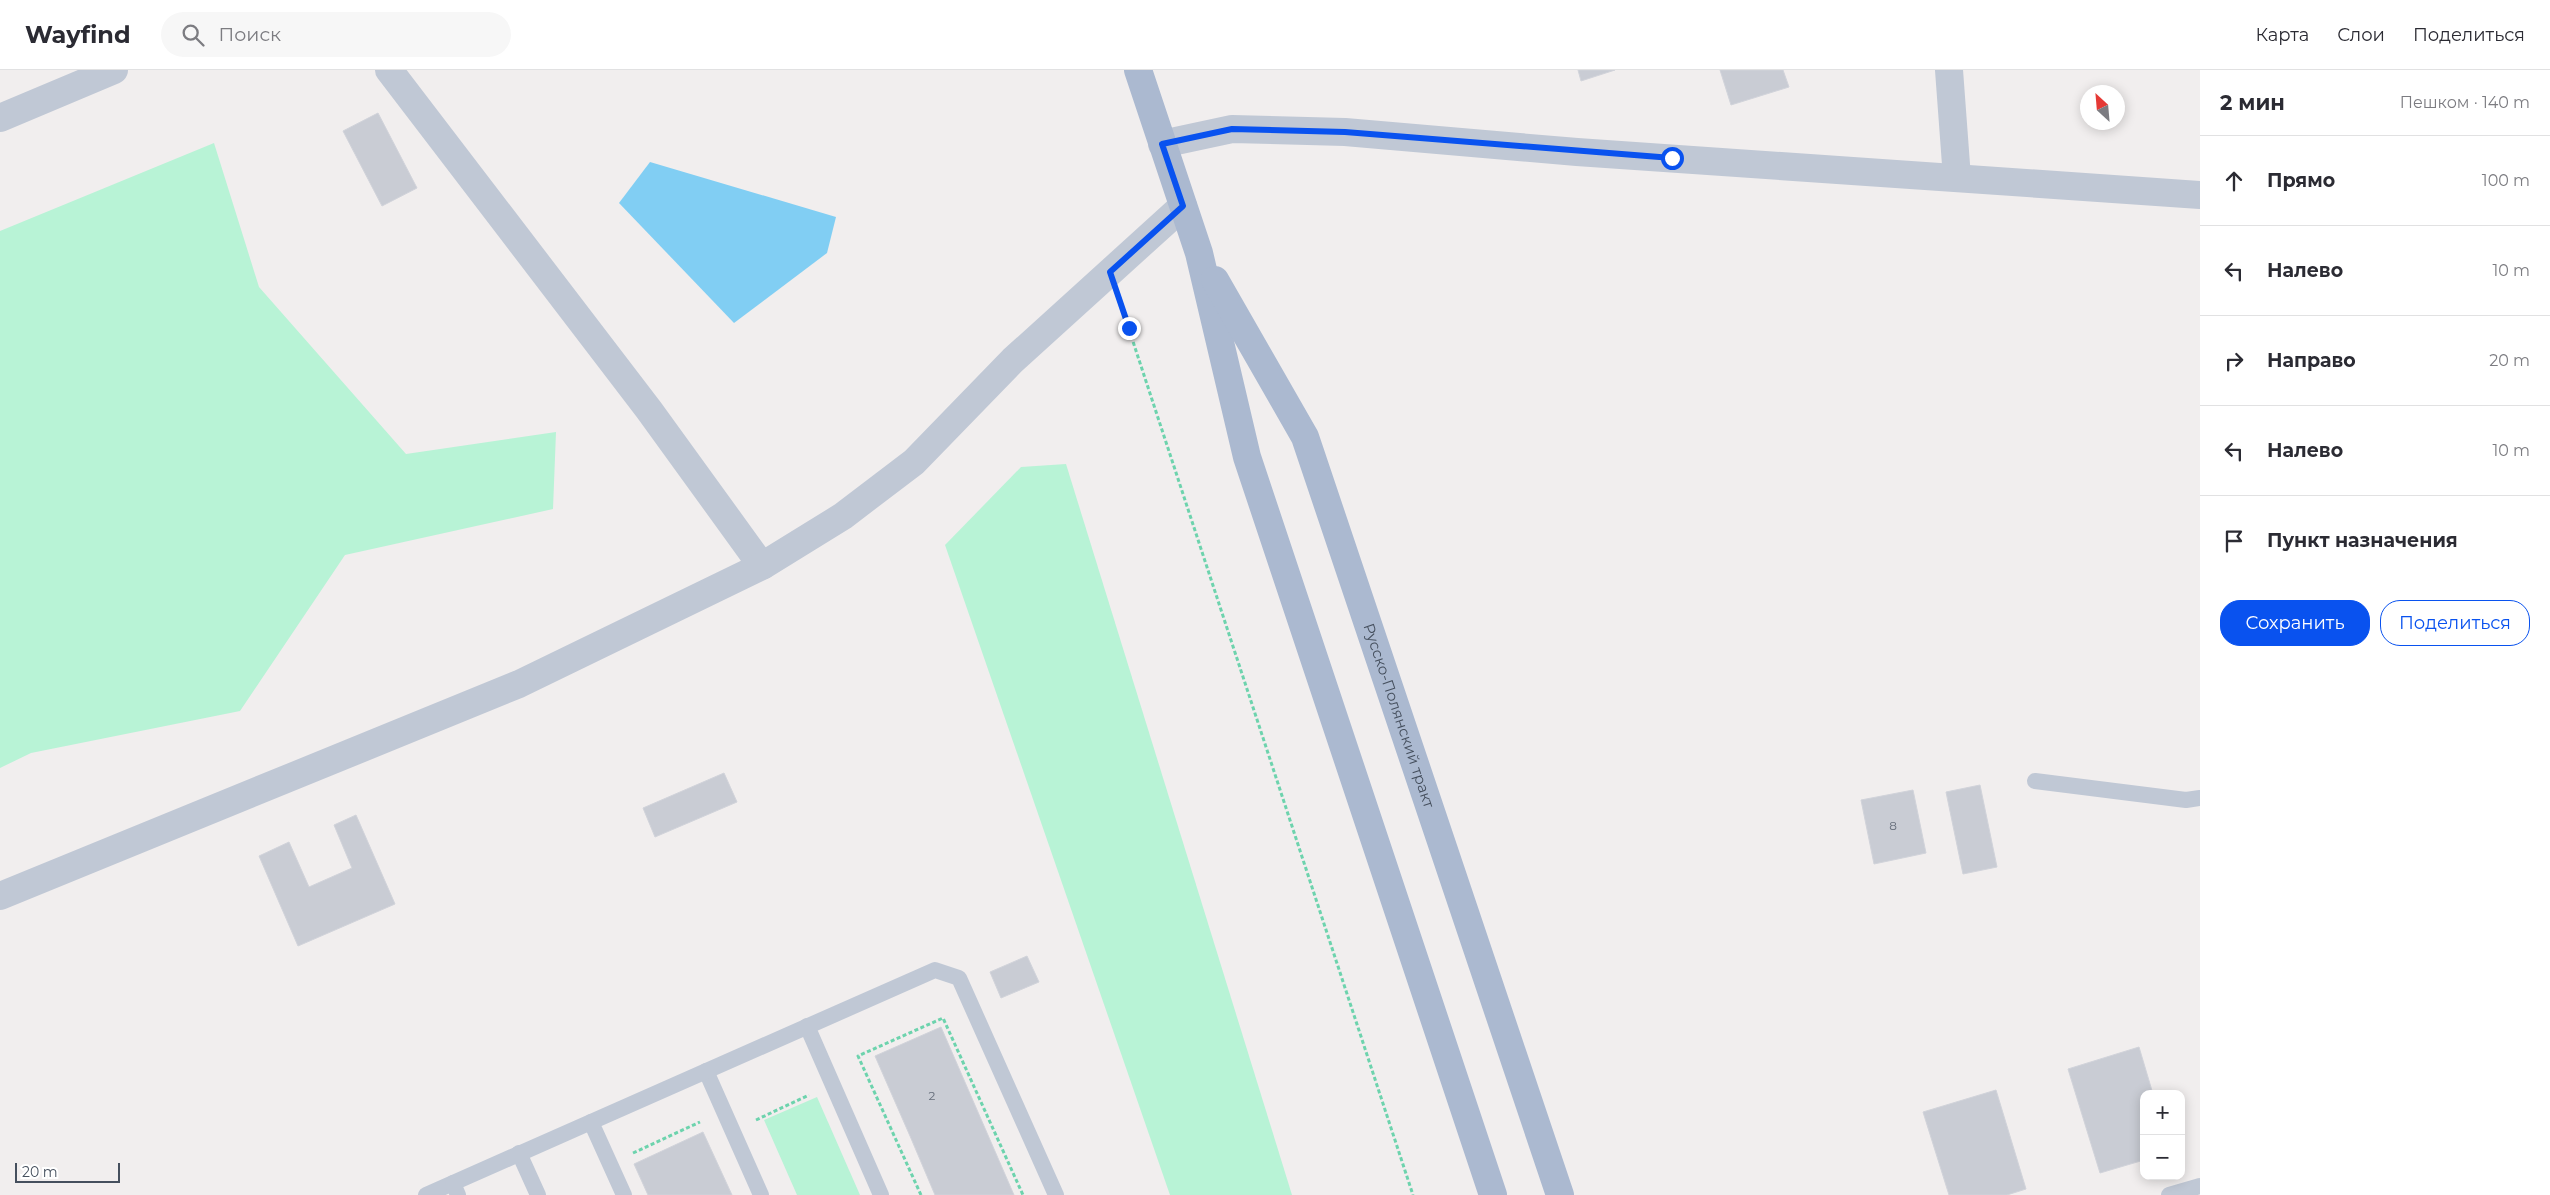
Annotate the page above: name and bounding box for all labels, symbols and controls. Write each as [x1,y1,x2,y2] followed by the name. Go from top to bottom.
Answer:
[161,12,511,57] search box
[25,20,131,49] text: Wayfind
[179,21,207,49] icon: search
[219,23,281,46] text: Поиск
[2255,24,2309,46] text: Карта
[2337,24,2385,46] text: Слои
[2413,24,2525,46] text: Поделиться
[2080,85,2125,130] north arrow
[2220,90,2285,115] text: 2 мин
[2400,93,2530,112] text: Пешком · 140 m
[1661,147,1684,170] route start
[2220,167,2248,195] icon: ahead
[2267,169,2335,192] text: Прямо
[2482,171,2530,190] text: 100 m
[2220,257,2248,285] icon: left
[2267,259,2343,282] text: Налево
[2492,261,2530,280] text: 10 m
[1118,317,1141,340] route end
[2220,347,2248,375] icon: right
[2267,349,2356,372] text: Направо
[2489,351,2530,370] text: 20 m
[2220,437,2248,465] icon: left
[2267,439,2343,462] text: Налево
[2492,441,2530,460] text: 10 m
[2220,527,2248,555] icon: arrive
[2267,529,2458,552] text: Пункт назначения
[2220,600,2370,646] button: Сохранить
[2380,600,2530,646] button: Поделиться
[1359,621,1439,811] street label: Русско-Полянский тракт
[1889,818,1897,833] house number: 8
[929,1088,936,1103] house number: 2
[2140,1090,2185,1180] map controls
[2140,1090,2185,1135] button: +
[2140,1135,2185,1180] button: −
[15,1160,120,1183] scale bar
[22,1163,58,1181] text: 20 m

